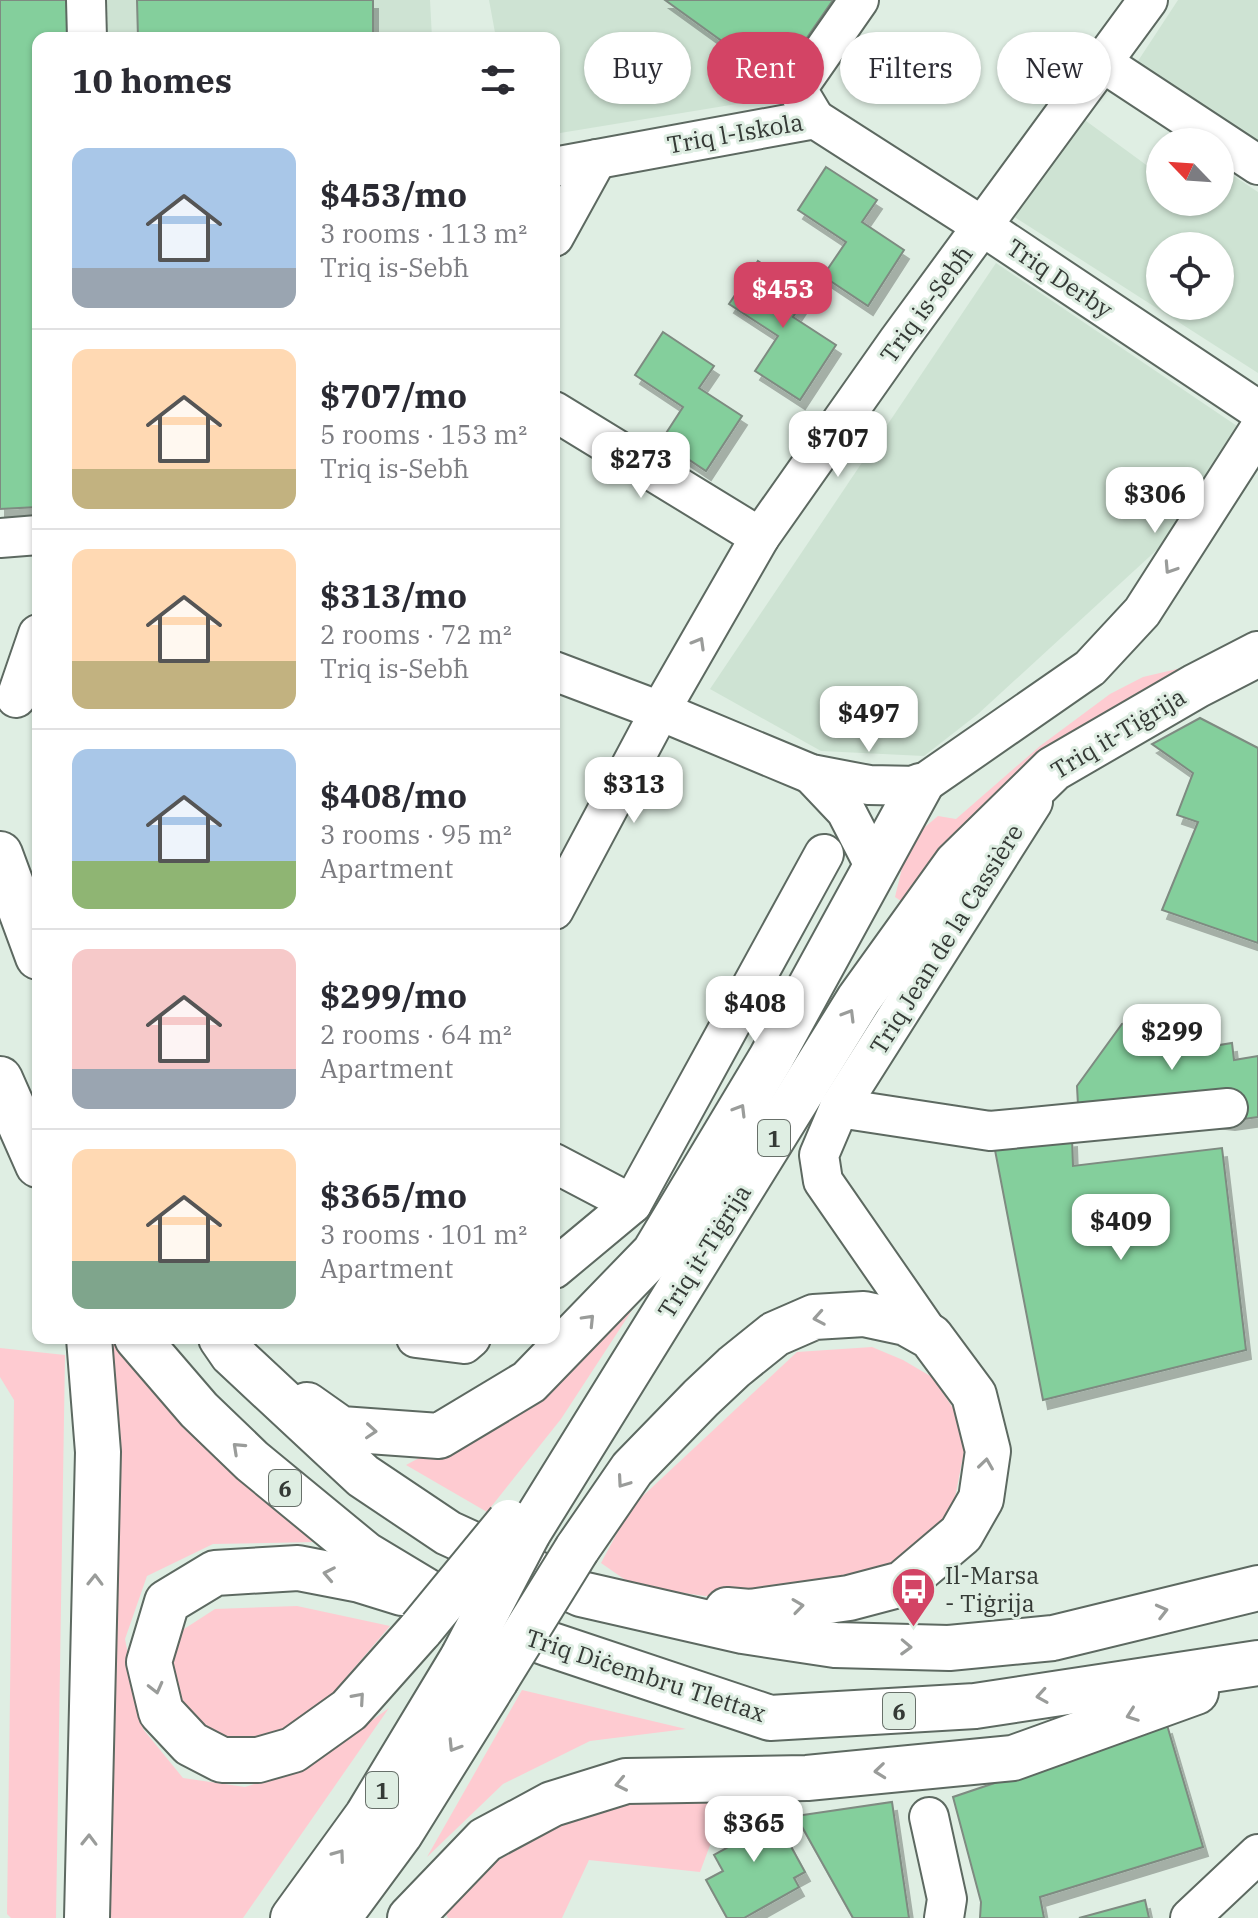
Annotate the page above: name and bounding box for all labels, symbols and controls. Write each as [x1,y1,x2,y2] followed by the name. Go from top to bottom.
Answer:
[584,32,691,104] chip: Buy
[707,32,824,104] chip: Rent
[840,32,981,104] chip: Filters
[997,32,1111,104] chip: New
[72,58,232,102] text: 10 homes
[476,58,520,102] icon: filters
[664,105,806,161] street label: Triq l-Iskola
[1146,128,1234,216] north arrow
[1146,128,1234,320] map controls
[320,172,467,216] text: $453/mo
[136,180,232,276] icon: home
[320,216,527,250] text: 3 rooms · 113 m²
[1001,231,1119,325] street label: Triq Derby
[1146,232,1234,320] button: locate
[873,239,979,369] street label: Triq is-Sebħ
[320,250,469,284] text: Triq is-Sebħ
[736,262,830,330] pin: $453
[752,271,814,305] text: $453
[320,373,467,417] text: $707/mo
[136,381,232,477] icon: home
[791,411,885,479] pin: $707
[320,417,527,451] text: 5 rooms · 153 m²
[807,420,869,454] text: $707
[594,432,688,500] pin: $273
[610,441,672,475] text: $273
[320,451,469,485] text: Triq is-Sebħ
[1108,467,1202,535] pin: $306
[1124,476,1186,510] text: $306
[1165,559,1180,573] one-way arrow
[320,573,467,617] text: $313/mo
[136,581,232,677] icon: home
[320,617,512,651] text: 2 rooms · 72 m²
[689,637,705,652] one-way arrow
[320,651,469,685] text: Triq is-Sebħ
[1045,680,1191,786] street label: Triq it-Tiġrija
[822,686,916,754] pin: $497
[838,695,900,729] text: $497
[587,757,681,825] pin: $313
[603,766,665,800] text: $313
[320,773,467,817] text: $408/mo
[136,781,232,877] icon: home
[320,817,512,851] text: 3 rooms · 95 m²
[862,818,1030,1060] street label: Triq Jean de la Cassière
[320,851,453,885] text: Apartment
[320,973,467,1017] text: $299/mo
[708,976,802,1044] pin: $408
[136,981,232,1077] icon: home
[724,985,786,1019] text: $408
[1125,1004,1219,1072] pin: $299
[840,1009,855,1024] one-way arrow
[1141,1013,1203,1047] text: $299
[320,1017,512,1051] text: 2 rooms · 64 m²
[320,1051,453,1085] text: Apartment
[730,1104,746,1119] one-way arrow
[758,1120,790,1156] road number: 1
[320,1173,467,1217] text: $365/mo
[650,1178,758,1324] street label: Triq it-Tiġrija
[136,1181,232,1277] icon: home
[1074,1194,1168,1262] pin: $409
[1090,1203,1152,1237] text: $409
[320,1217,527,1251] text: 3 rooms · 101 m²
[320,1251,453,1285] text: Apartment
[813,1309,826,1326] one-way arrow
[580,1315,595,1329] one-way arrow
[365,1422,378,1439] one-way arrow
[233,1442,247,1457] one-way arrow
[977,1457,994,1471] one-way arrow
[269,1470,301,1506] road number: 6
[618,1473,633,1487] one-way arrow
[945,1559,1039,1619] place label: Il-Marsa - Tiġrija
[890,1565,938,1628] bus stop icon: Il-Marsa - Tiġrija
[323,1566,336,1583] one-way arrow
[86,1573,103,1586] one-way arrow
[792,1597,805,1614] one-way arrow
[1155,1604,1168,1621] one-way arrow
[522,1621,770,1729] street label: Triq Diċembru Tlettax
[900,1638,913,1656] one-way arrow
[146,1681,163,1695] one-way arrow
[1036,1687,1049,1704] one-way arrow
[349,1692,364,1707] one-way arrow
[883,1693,915,1729] road number: 6
[1126,1705,1140,1722] one-way arrow
[449,1737,464,1752] one-way arrow
[873,1762,886,1779] one-way arrow
[366,1772,398,1808] road number: 1
[614,1775,628,1792] one-way arrow
[707,1796,801,1864] pin: $365
[723,1805,785,1839] text: $365
[80,1833,98,1846] one-way arrow
[329,1849,344,1863] one-way arrow

